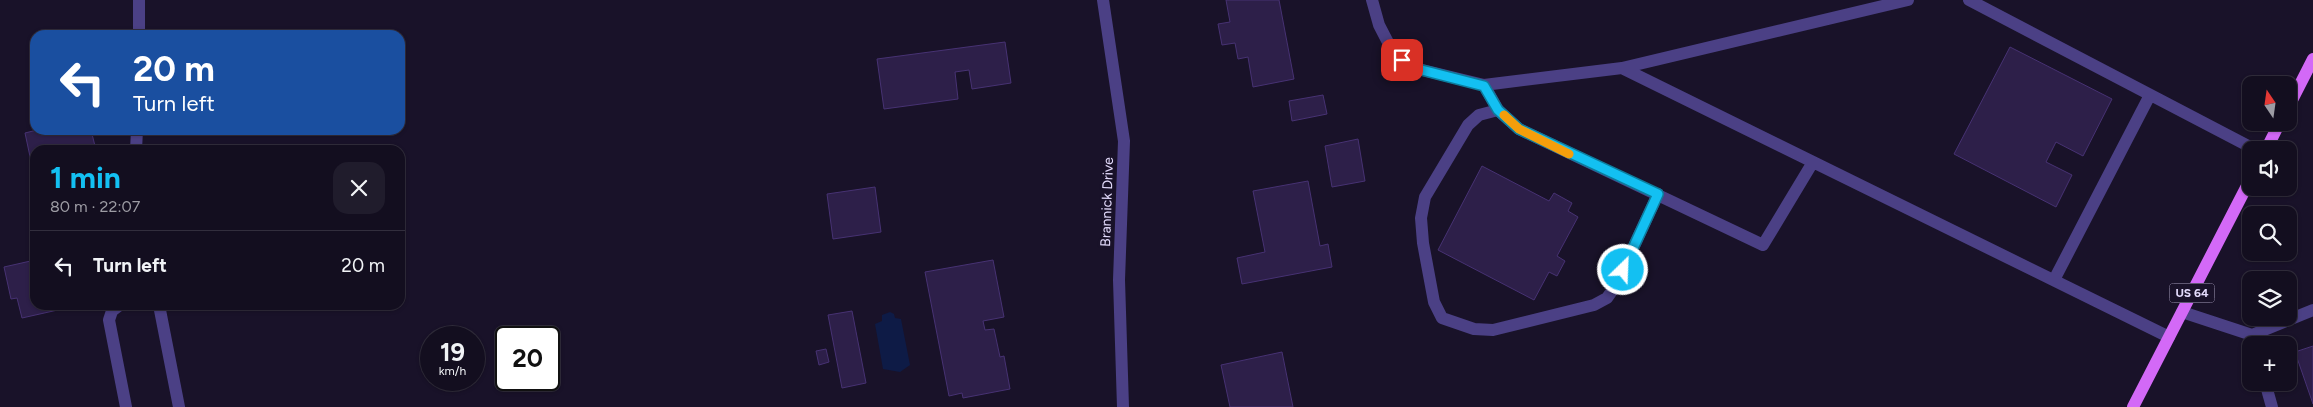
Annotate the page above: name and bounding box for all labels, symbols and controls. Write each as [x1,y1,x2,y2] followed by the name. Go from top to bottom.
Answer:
[1381,39,1423,81] pin
[1388,46,1416,74] icon: arrive
[133,48,215,90] text: 20 m
[50,50,115,115] icon: left
[2242,76,2298,131] north arrow
[2242,76,2297,391] map controls
[133,90,215,117] text: Turn left
[2242,141,2297,196] button: sound
[1097,157,1117,247] street label: Brannick Drive
[50,159,121,196] text: 1 min
[333,162,385,214] button: close
[50,197,140,216] text: 80 m · 22:07
[2242,206,2297,261] button: search
[1596,243,1648,295] position arrow
[50,252,78,280] icon: left
[93,254,167,277] text: Turn left
[341,254,385,277] text: 20 m
[2242,271,2297,326] button: layers
[2170,284,2214,302] road number: US 64
[495,326,560,391] speed limit sign: 20
[2242,336,2297,391] button: +
[440,337,465,367] text: 19
[439,364,466,378] text: km/h

